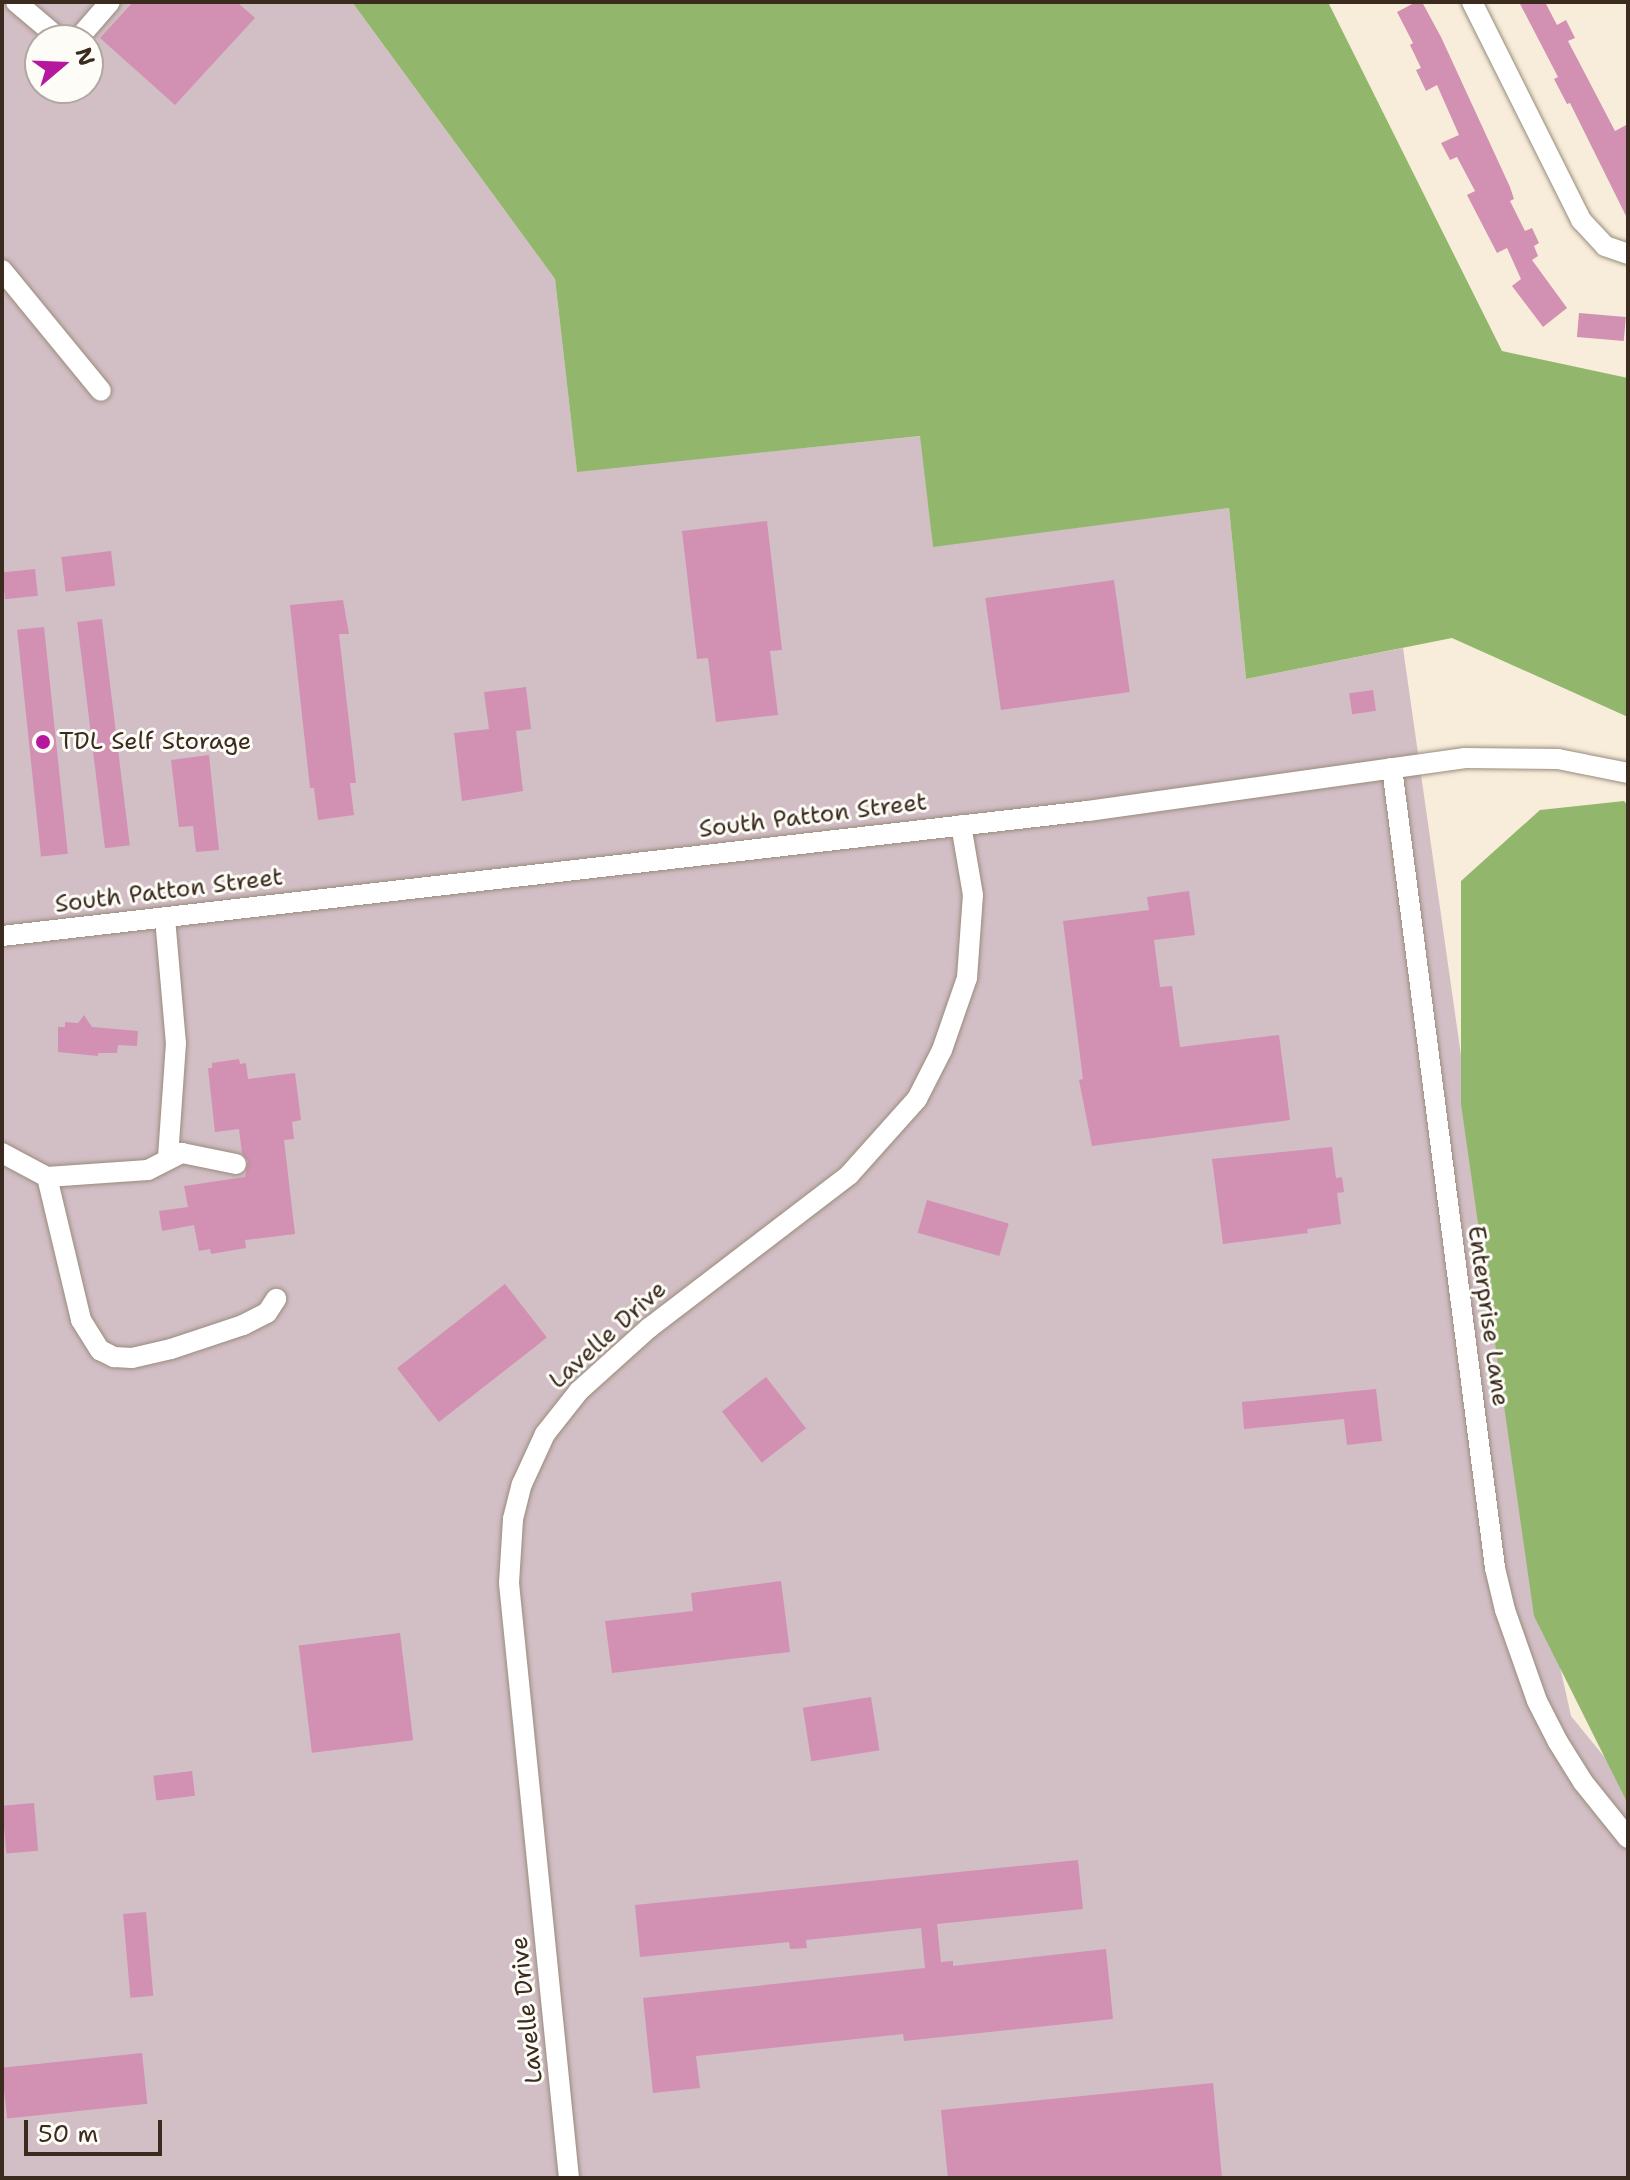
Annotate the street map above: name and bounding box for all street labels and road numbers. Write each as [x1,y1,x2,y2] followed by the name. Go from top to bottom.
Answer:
[697,788,929,844] street label: South Patton Street
[53,863,285,919] street label: South Patton Street
[1461,1224,1515,1408] street label: Enterprise Lane
[544,1275,672,1395] street label: Lavelle Drive
[505,1935,549,2085] street label: Lavelle Drive

